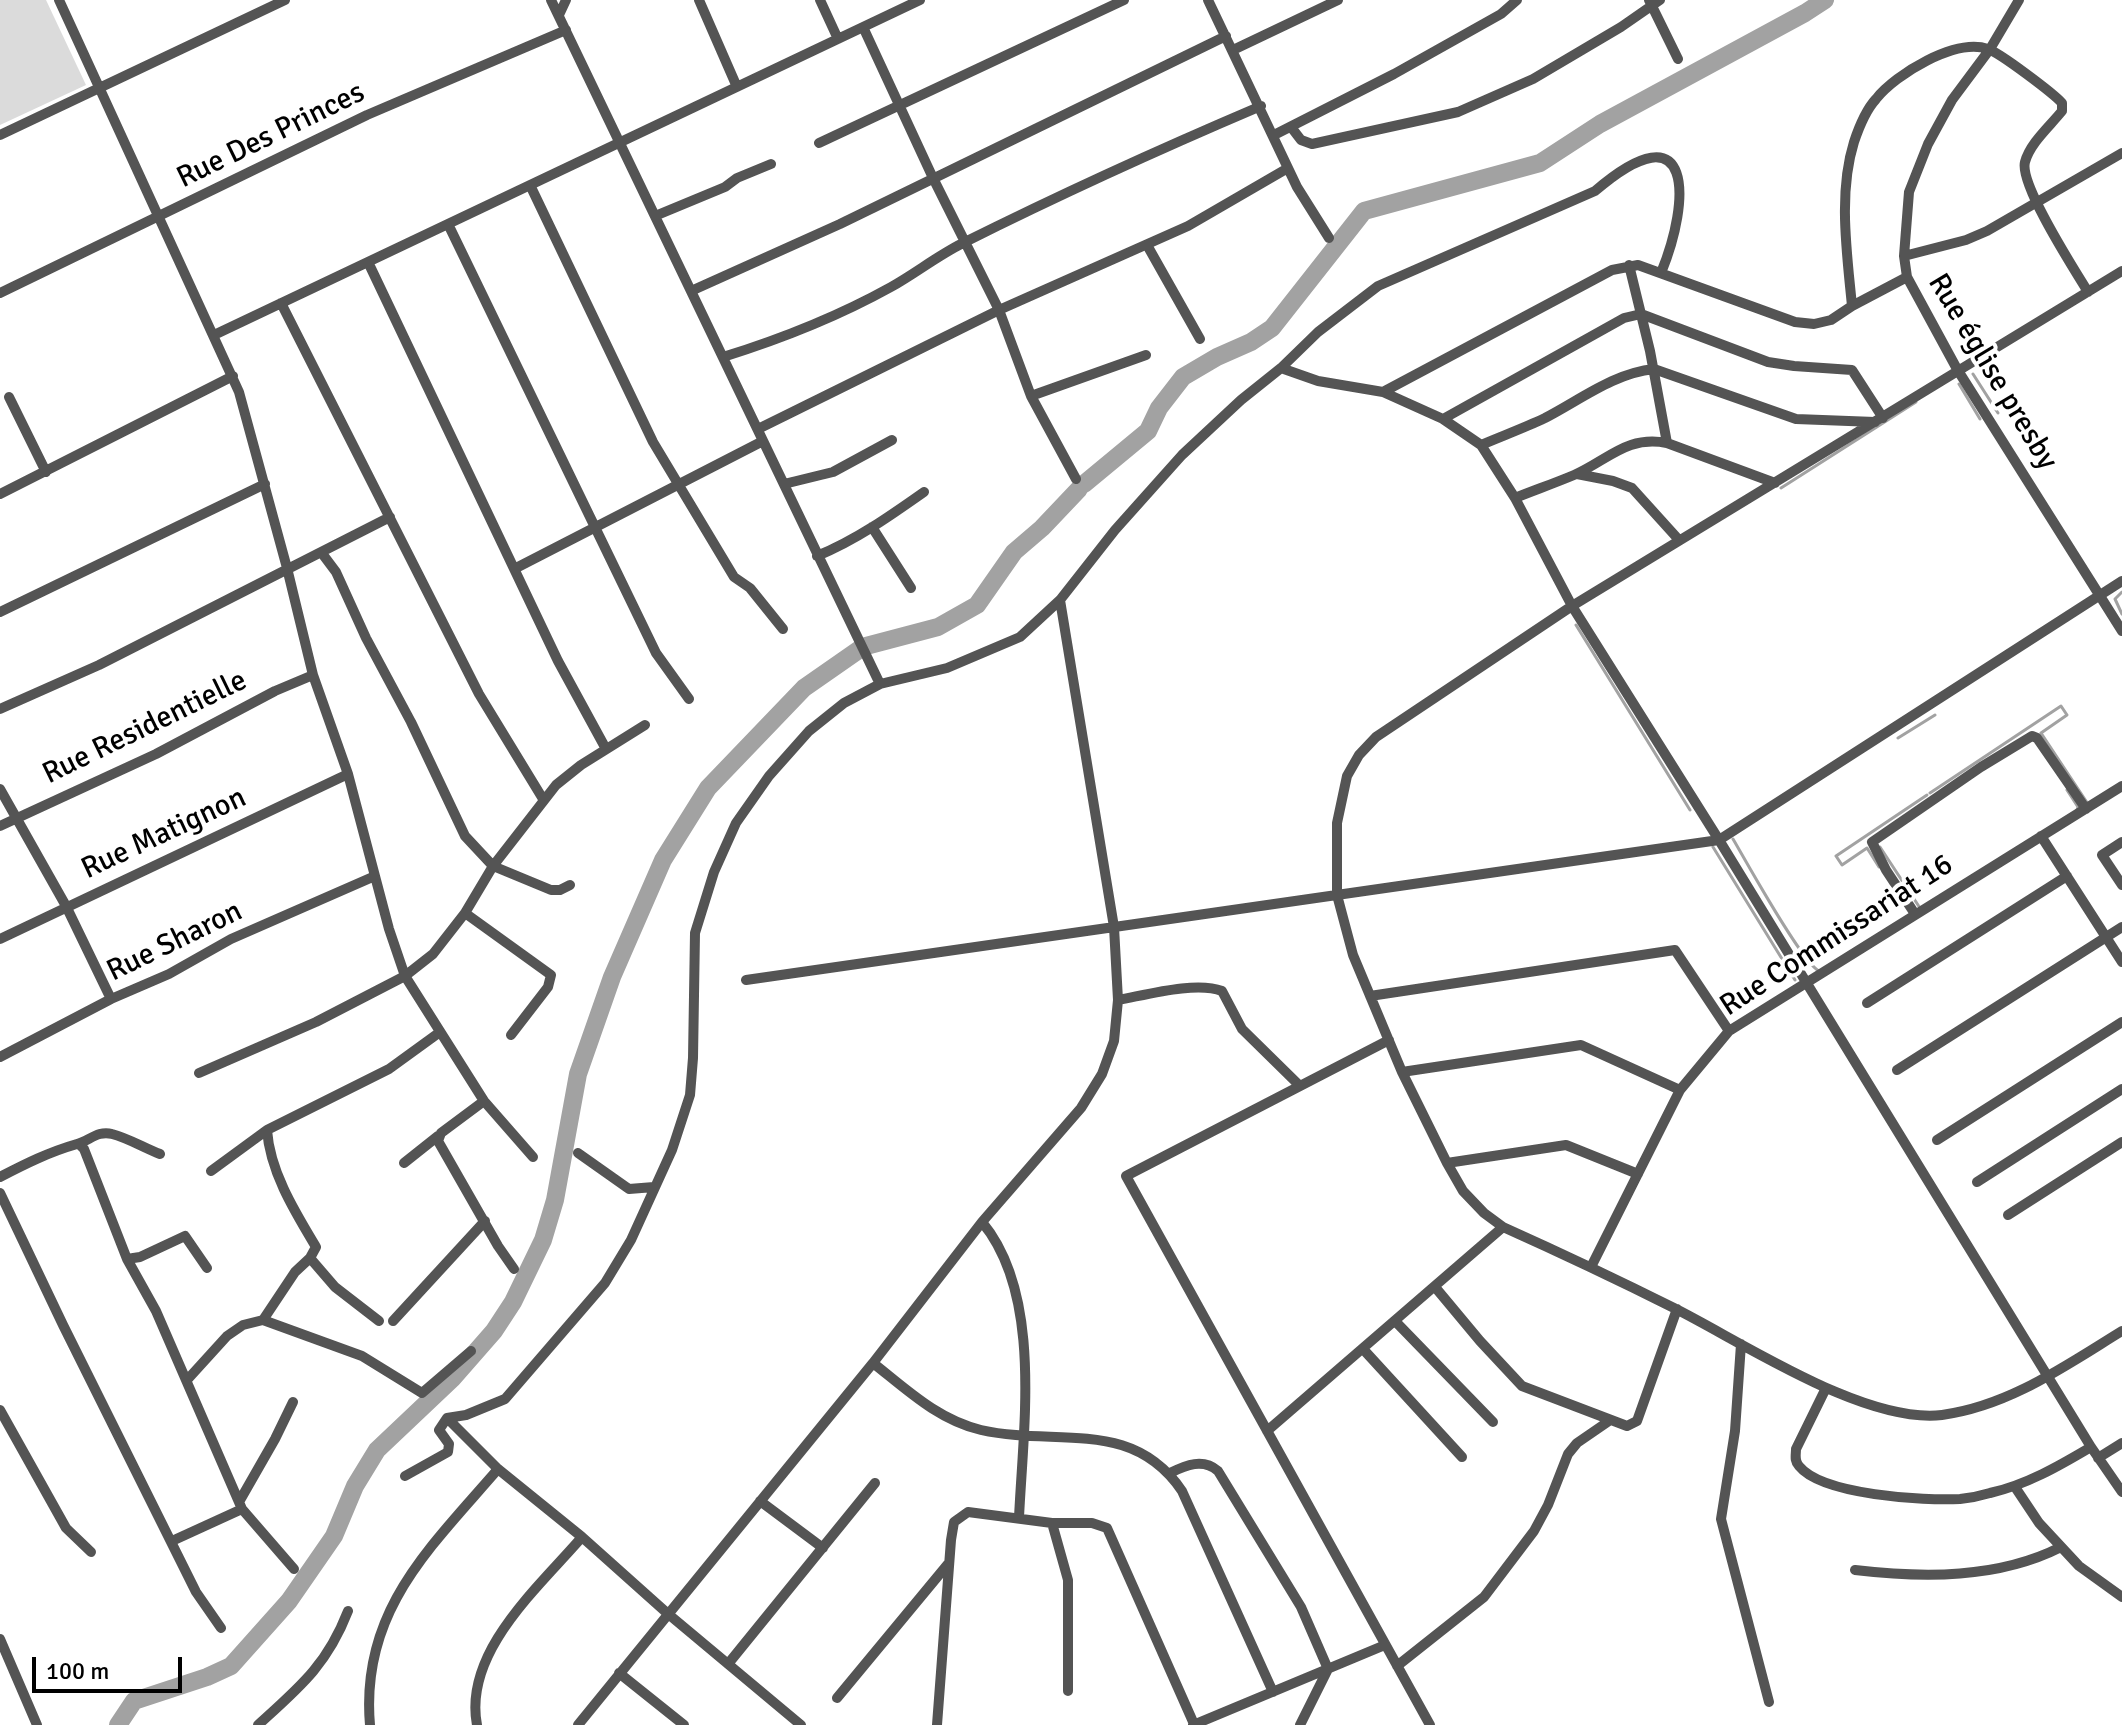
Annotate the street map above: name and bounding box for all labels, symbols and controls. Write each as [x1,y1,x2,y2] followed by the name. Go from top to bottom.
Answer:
[171,75,371,197] street label: Rue Des Princes
[1919,268,2065,476] street label: Rue église presby
[37,663,253,793] street label: Rue Residentielle
[76,780,252,888] street label: Rue Matignon
[1714,847,1960,1025] street label: Rue Commissariat 16
[102,894,248,990] street label: Rue Sharon
[36,1641,186,1691] scale bar
[46,1656,109,1686] text: 100 m

